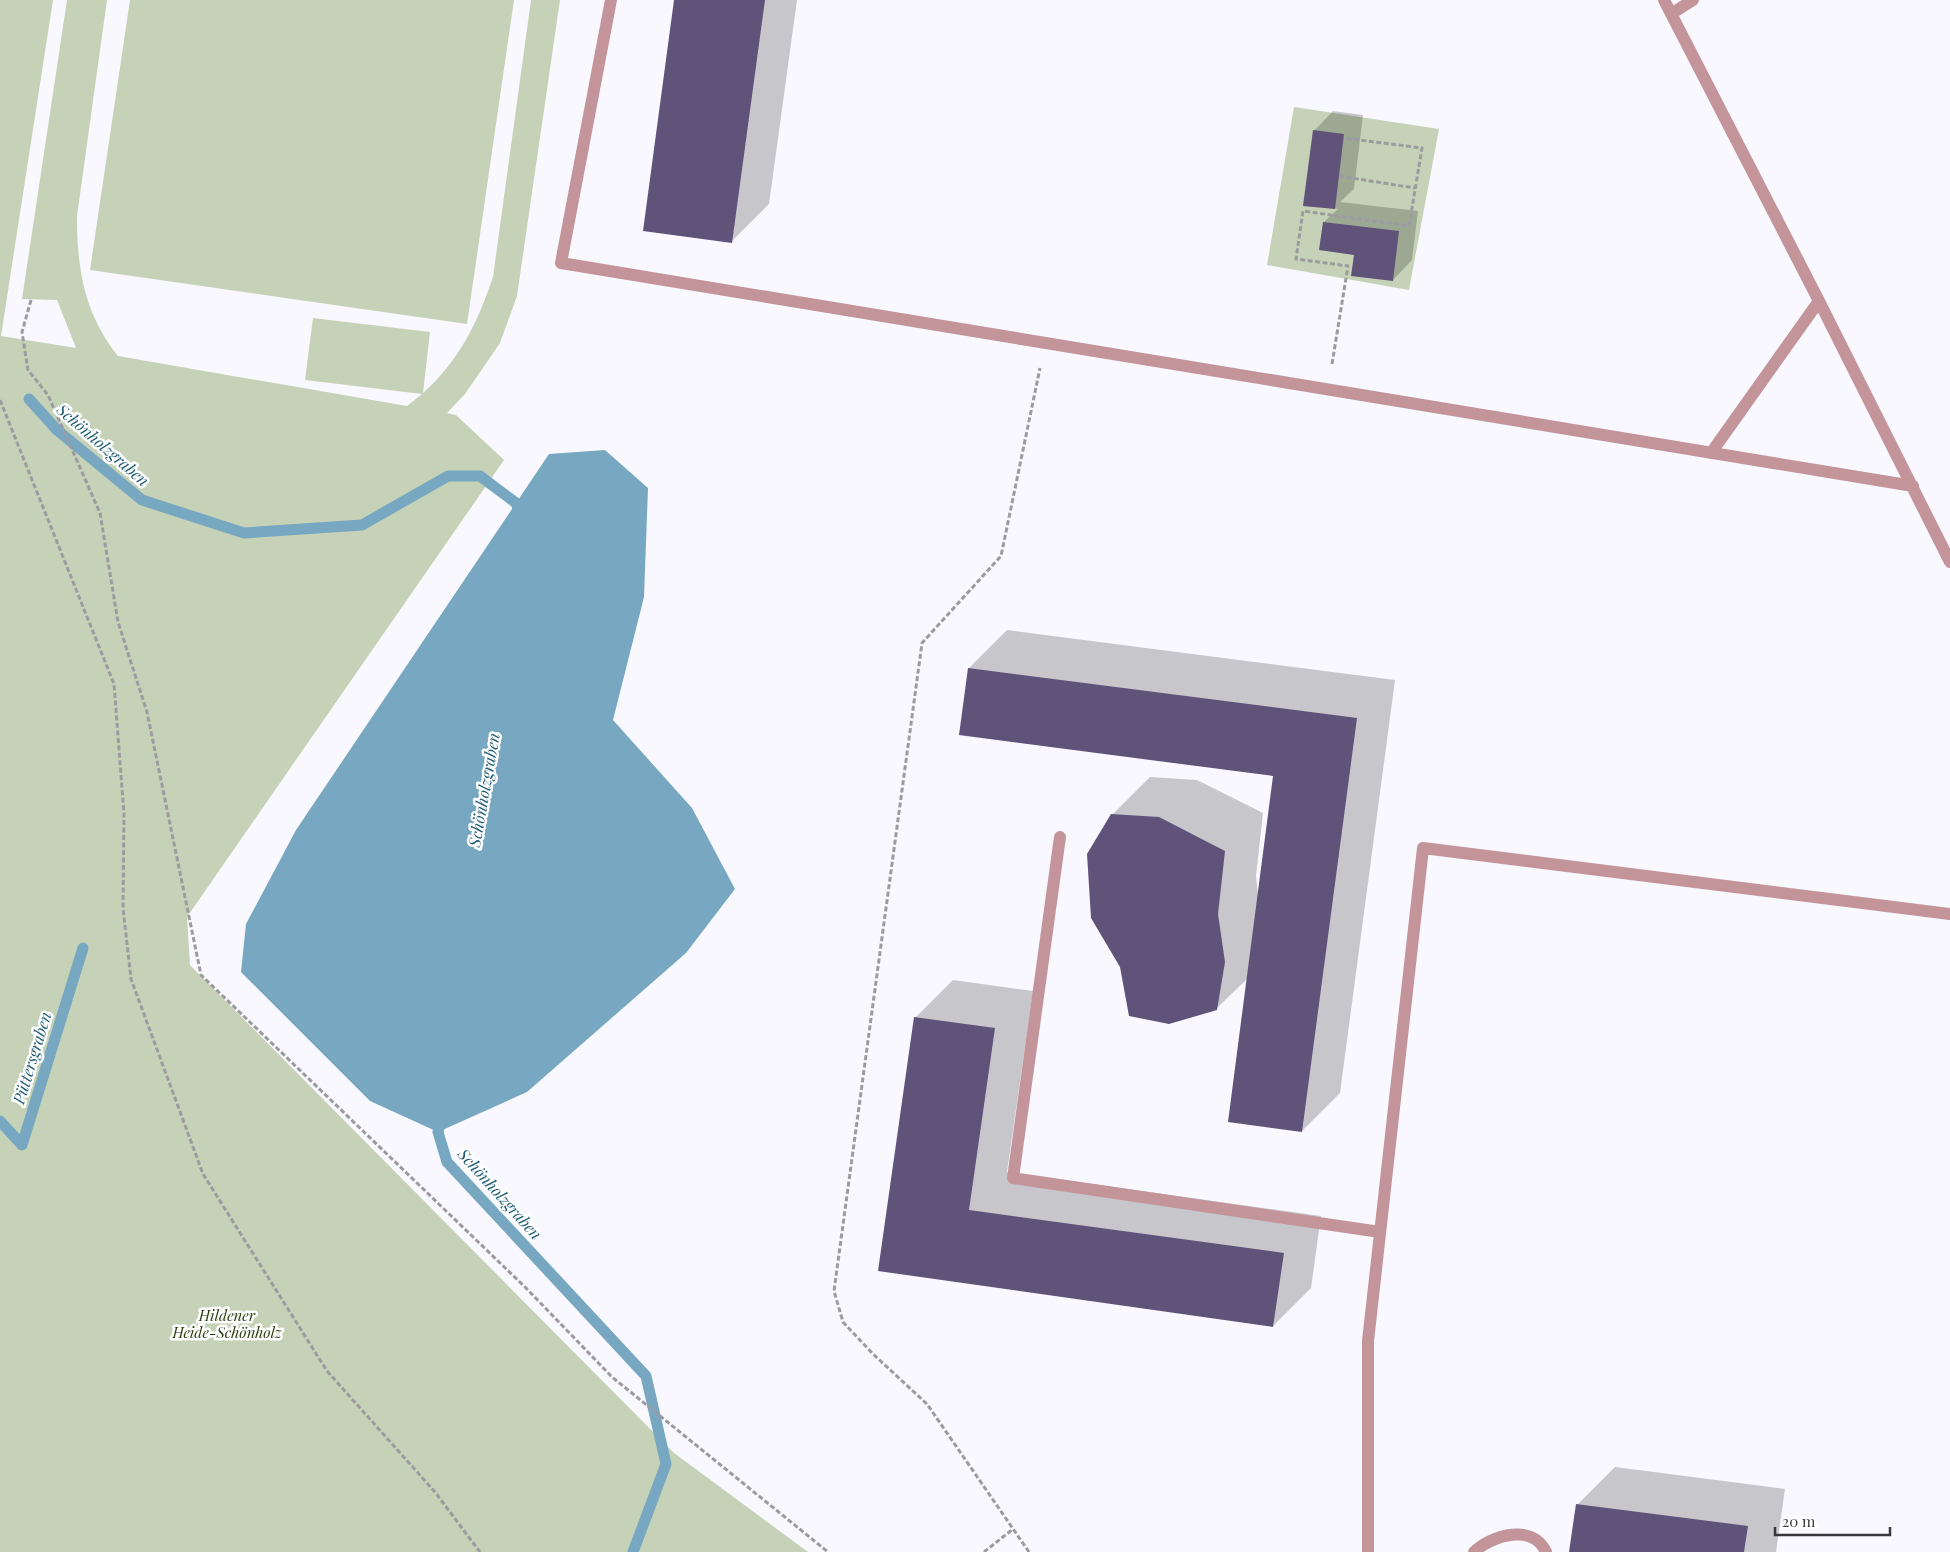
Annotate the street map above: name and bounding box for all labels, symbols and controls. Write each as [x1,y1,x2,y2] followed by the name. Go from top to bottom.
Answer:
[52,398,154,490] water label: Schönholzgraben
[463,731,504,850] water label: Schönholzgraben
[7,1009,55,1107] water label: Püttersgraben
[453,1143,547,1244] water label: Schönholzgraben
[171,1305,283,1342] park label: Hildener Heide-Schönholz
[1775,1504,1890,1536] scale bar
[1782,1511,1816,1531] text: 20 m

